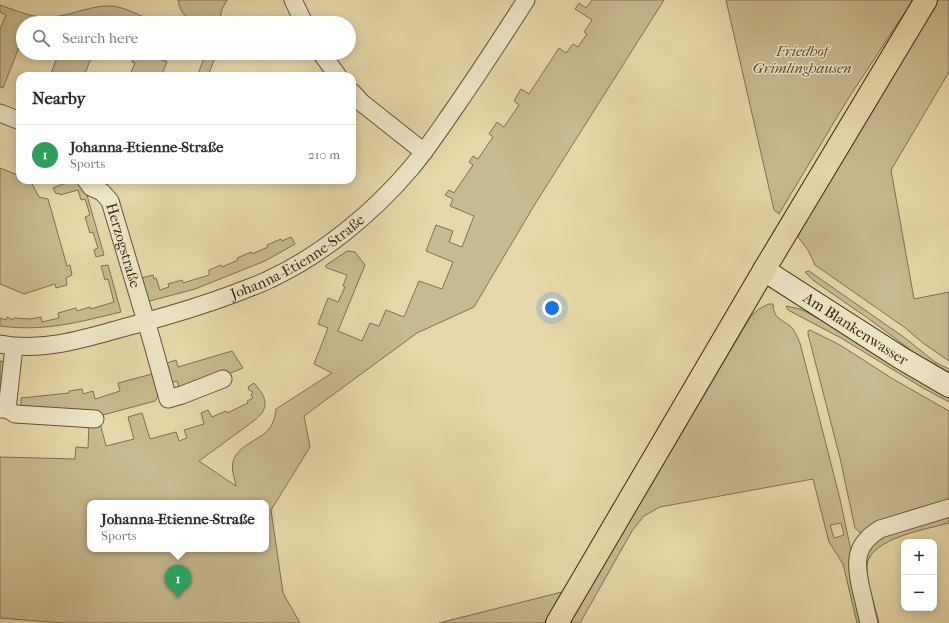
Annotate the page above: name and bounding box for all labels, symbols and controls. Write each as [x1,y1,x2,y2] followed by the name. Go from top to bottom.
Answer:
[16,16,356,60] search box
[30,27,52,49] icon: search
[62,29,138,47] text: Search here
[752,42,852,77] park label: Friedhof Grimlinghausen
[32,88,86,108] text: Nearby
[70,138,223,156] text: Johanna-Etienne-Straße
[43,147,47,162] text: 1
[308,147,340,162] text: 210 m
[70,156,105,171] text: Sports
[102,201,145,290] street label: Herzogstraße
[227,210,369,304] street label: Johanna-Etienne-Straße
[799,288,912,370] street label: Am Blankenwasser
[542,298,562,318] your location
[87,500,269,552] popup
[101,510,255,528] text: Johanna-Etienne-Straße
[101,528,137,543] text: Sports
[901,539,937,611] map controls
[901,539,937,575] button: +
[165,565,191,598] pin: 1
[901,575,937,611] button: −

